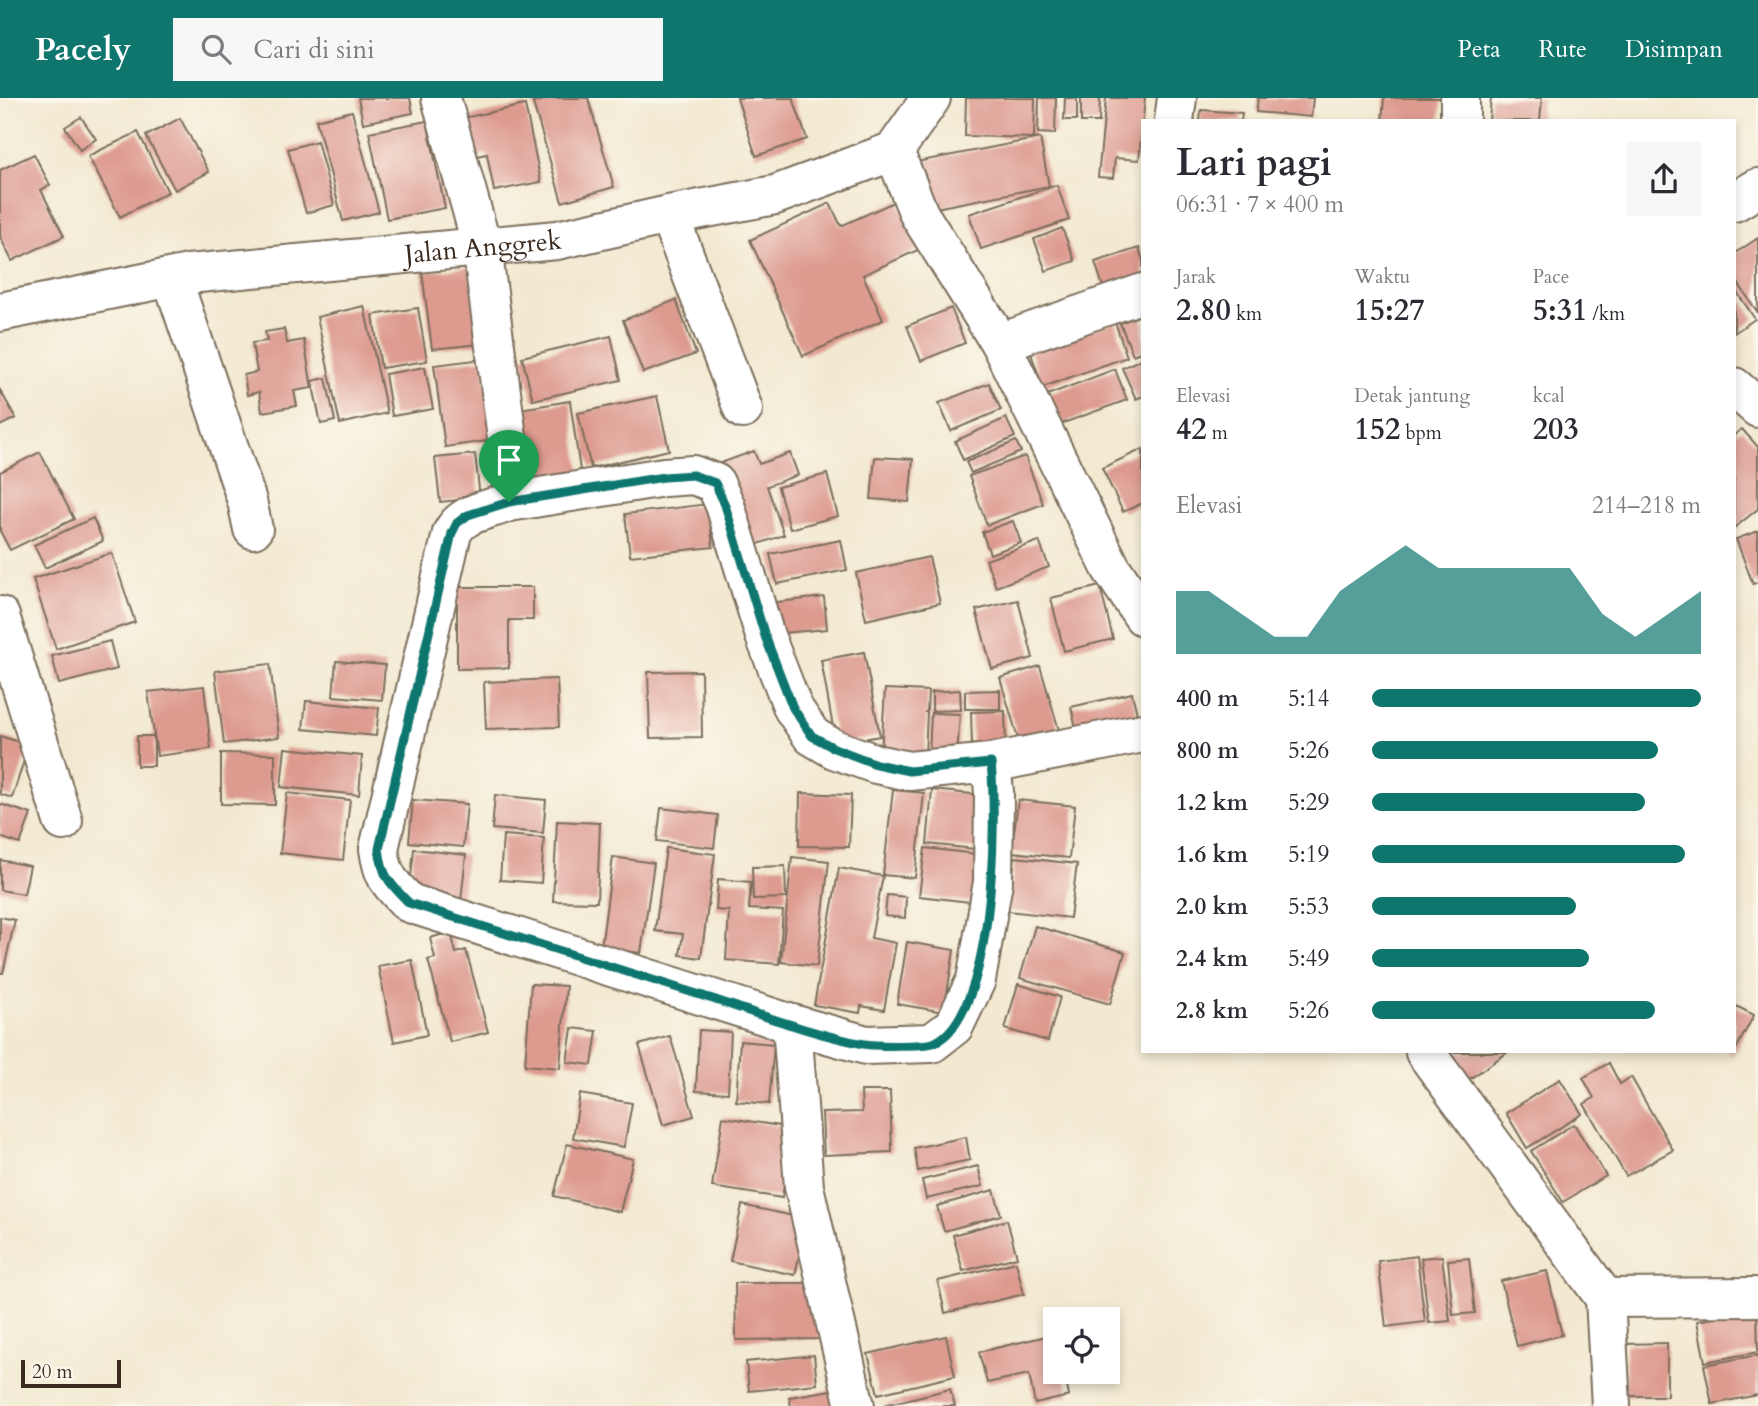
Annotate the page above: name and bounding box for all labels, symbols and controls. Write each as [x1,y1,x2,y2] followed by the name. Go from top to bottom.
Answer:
[173,18,663,81] search box
[35,27,131,72] text: Pacely
[197,30,235,68] icon: search
[253,32,374,67] text: Cari di sini
[1458,33,1501,66] text: Peta
[1539,33,1587,66] text: Rute
[1625,33,1723,66] text: Disimpan
[1176,137,1332,189] text: Lari pagi
[1627,142,1701,216] button: share
[1176,189,1344,220] text: 06:31 · 7 × 400 m
[399,223,563,272] street label: Jalan Anggrek
[1176,264,1216,290] text: Jarak
[1354,264,1410,290] text: Waktu
[1533,264,1569,290] text: Pace
[1176,290,1231,331] text: 2.80
[1354,290,1425,331] text: 15:27
[1533,290,1587,331] text: 5:31
[1231,301,1262,327] text: km
[1587,301,1625,327] text: /km
[1176,383,1231,409] text: Elevasi
[1354,383,1470,409] text: Detak jantung
[1533,383,1565,409] text: kcal
[1176,409,1207,450] text: 42
[1354,409,1400,450] text: 152
[1533,409,1579,450] text: 203
[1207,420,1228,446] text: m
[1400,420,1442,446] text: bpm
[479,430,539,502] pin
[490,441,528,479] icon: arrive
[1176,490,1242,521] text: Elevasi
[1592,490,1701,521] text: 214–218 m
[1176,683,1239,714] text: 400 m
[1288,683,1329,714] text: 5:14
[1176,735,1239,766] text: 800 m
[1288,735,1329,766] text: 5:26
[1176,787,1248,818] text: 1.2 km
[1288,787,1329,818] text: 5:29
[1176,839,1248,870] text: 1.6 km
[1288,839,1329,870] text: 5:19
[1176,891,1248,922] text: 2.0 km
[1288,891,1329,922] text: 5:53
[1176,943,1248,974] text: 2.4 km
[1288,943,1329,974] text: 5:49
[1176,995,1248,1026] text: 2.8 km
[1288,995,1329,1026] text: 5:26
[1043,1307,1120,1384] map controls
[1043,1307,1120,1384] button: locate
[21,1357,121,1389] scale bar
[32,1359,73,1385] text: 20 m

